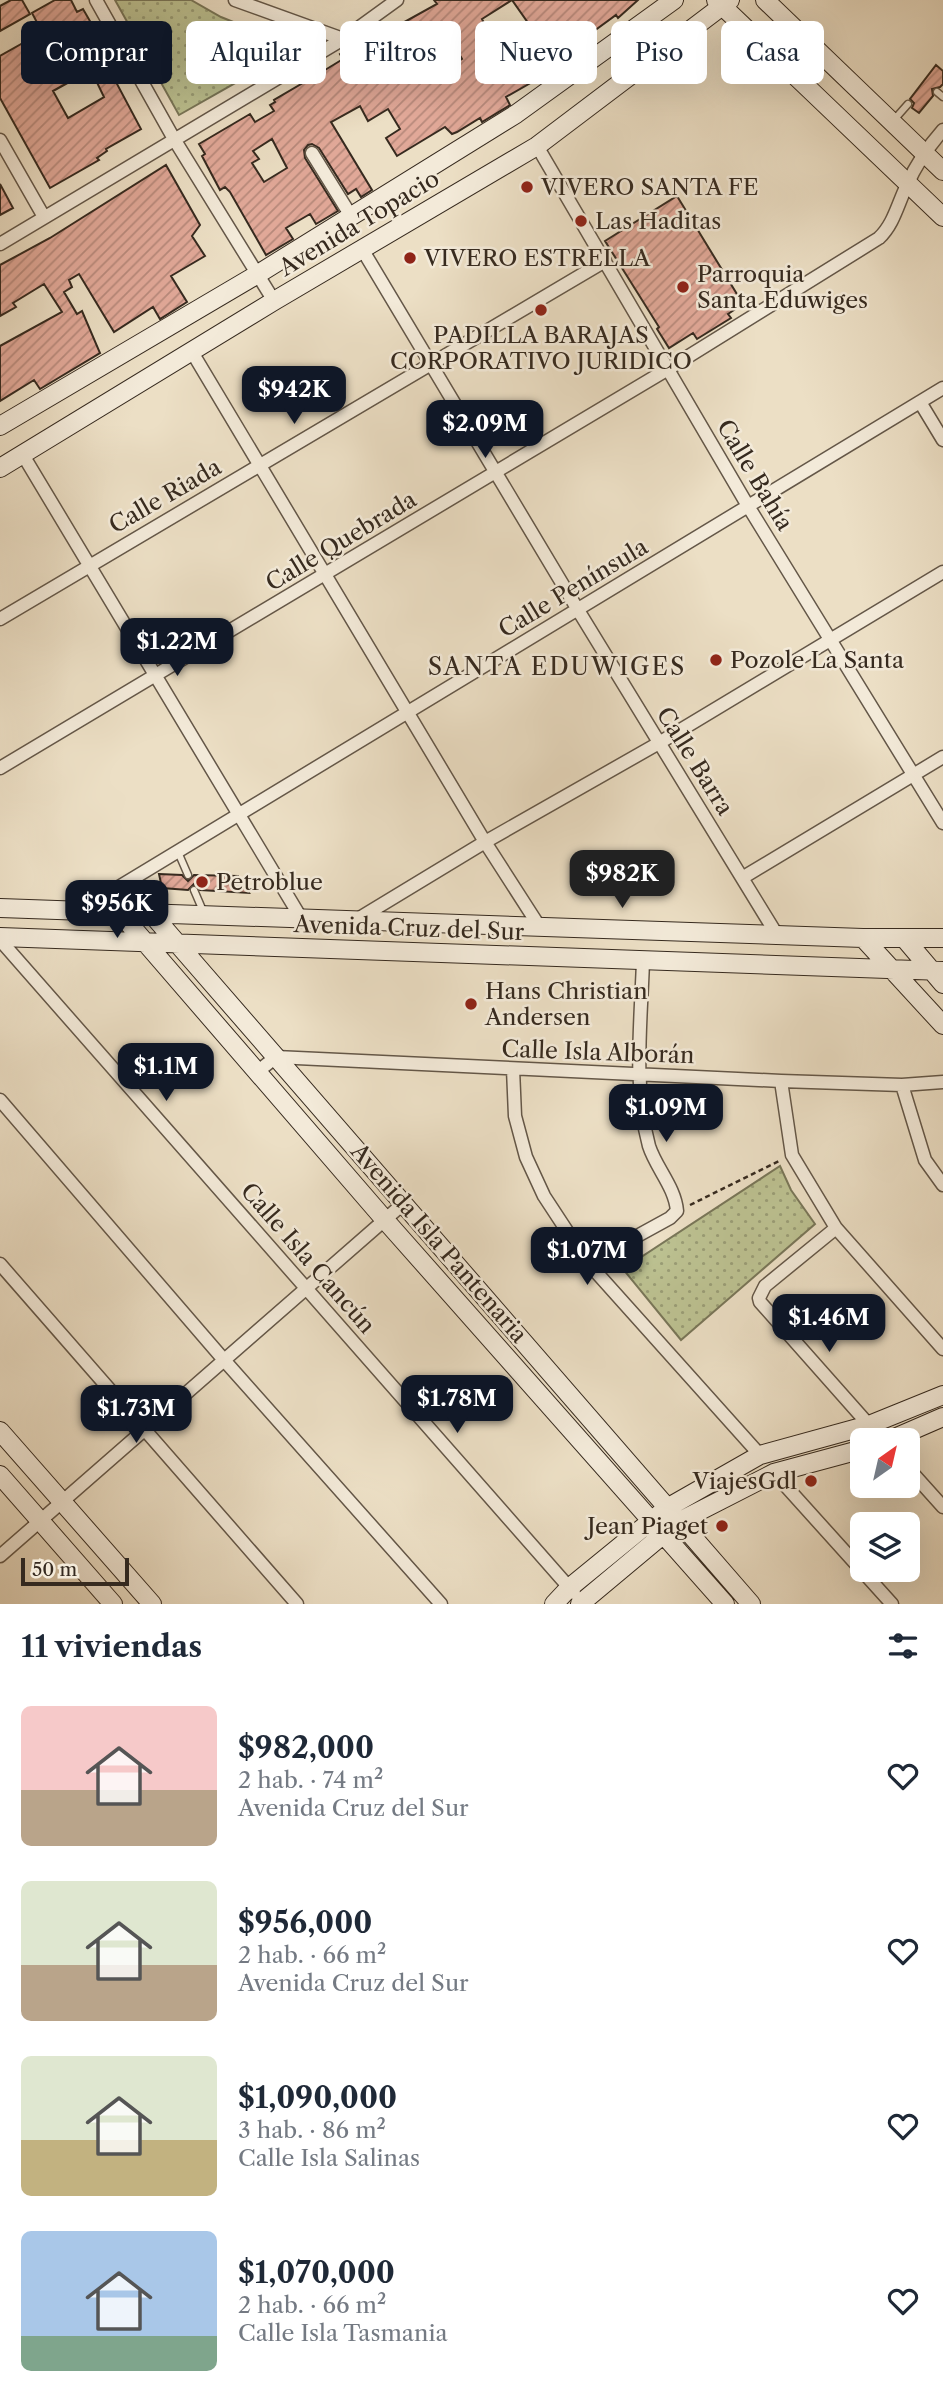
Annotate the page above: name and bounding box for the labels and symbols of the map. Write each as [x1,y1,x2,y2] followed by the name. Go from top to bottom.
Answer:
[273,164,444,282] street label: Avenida Topacio
[540,173,759,201] place label: VIVERO SANTA FE
[519,179,535,195] marker: VIVERO SANTA FE
[595,207,721,235] place label: Las Haditas
[573,213,589,229] marker: Las Haditas
[423,244,651,272] place label: VIVERO ESTRELLA
[402,250,418,266] marker: VIVERO ESTRELLA
[697,260,868,314] place label: Parroquia Santa Eduwiges
[675,279,691,295] marker: Parroquia Santa Eduwiges
[533,302,549,318] marker: PADILLA BARAJAS CORPORATIVO JURIDICO
[390,321,692,375] place label: PADILLA BARAJAS CORPORATIVO JURIDICO
[245,366,343,426] pin: $942K
[428,400,542,460] pin: $2.09M
[711,415,799,536] street label: Calle Bahía
[104,452,227,539] street label: Calle Riada
[261,485,422,597] street label: Calle Quebrada
[493,532,653,644] street label: Calle Península
[120,618,234,678] pin: $1.22M
[730,646,905,674] place label: Pozole La Santa
[428,652,686,681] district label: SANTA EDUWIGES
[708,652,724,668] marker: Pozole La Santa
[651,702,740,821] street label: Calle Barra
[573,850,671,910] pin: $982K
[216,868,323,896] place label: Petroblue
[194,874,210,890] marker: Petroblue
[68,880,166,940] pin: $956K
[292,910,525,946] street label: Avenida Cruz del Sur
[484,977,648,1031] place label: Hans Christian Andersen
[463,996,479,1012] marker: Hans Christian Andersen
[501,1035,695,1069] street label: Calle Isla Alborán
[117,1044,215,1103] pin: $1.1M
[609,1084,723,1144] pin: $1.09M
[344,1137,534,1349] street label: Avenida Isla Pantenaria
[235,1177,381,1339] street label: Calle Isla Cancún
[530,1228,644,1287] pin: $1.07M
[772,1294,886,1354] pin: $1.46M
[400,1376,514,1435] pin: $1.78M
[79,1386,193,1445] pin: $1.73M
[850,1428,920,1498] north arrow
[691,1467,797,1495] place label: ViajesGdl
[803,1473,819,1489] marker: ViajesGdl
[584,1512,708,1540] place label: Jean Piaget
[714,1518,730,1534] marker: Jean Piaget
[21,1555,130,1587] scale bar

